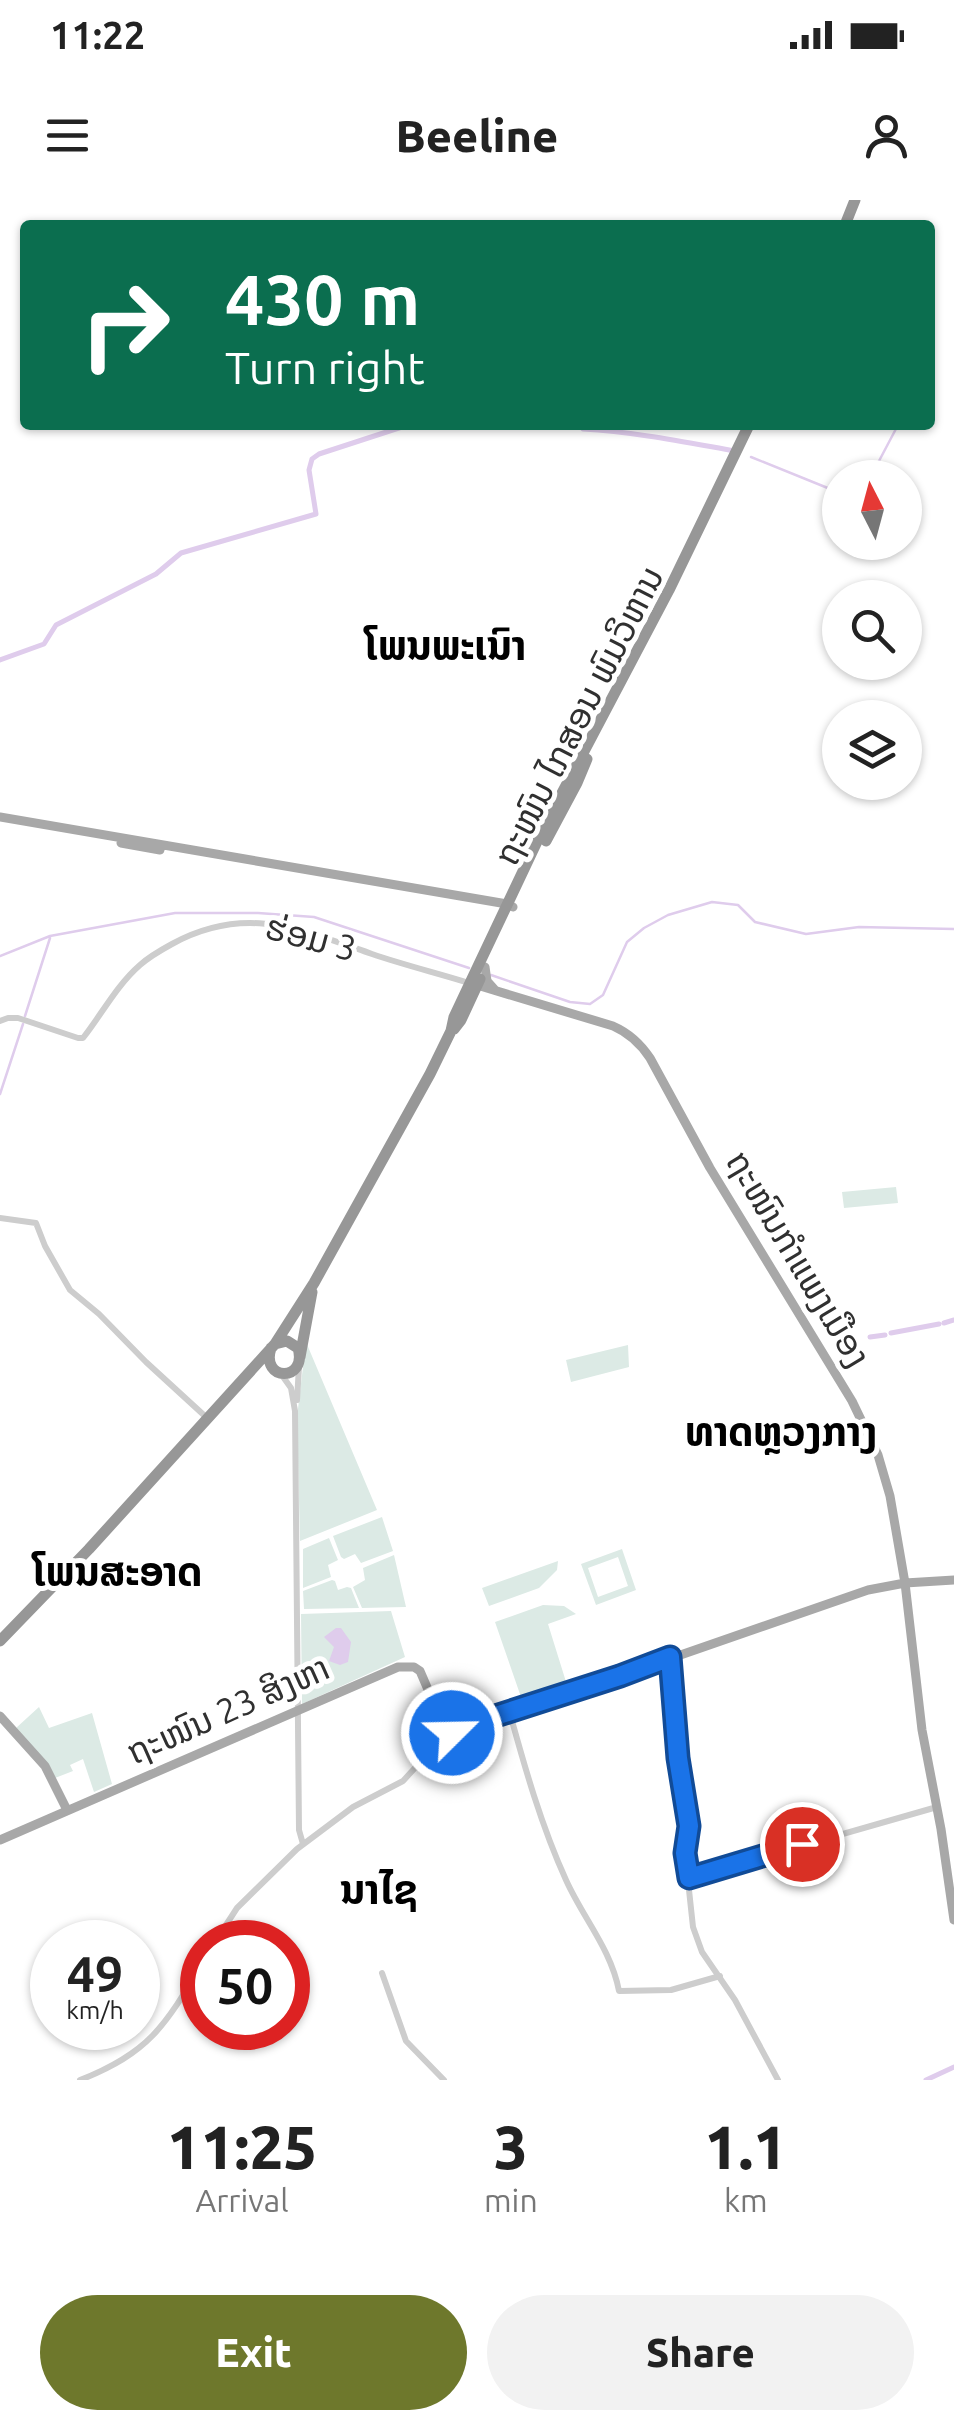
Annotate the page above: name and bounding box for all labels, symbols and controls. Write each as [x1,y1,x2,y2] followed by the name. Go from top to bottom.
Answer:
[50,14,145,56] text: 11:22
[40,108,95,163] icon: menu
[859,108,914,163] icon: person
[396,110,558,161] text: Beeline
[60,260,190,390] icon: right
[225,260,420,338] text: 430 m
[225,342,425,393] text: Turn right
[822,460,922,560] north arrow
[822,460,922,800] map controls
[485,559,671,872] street label: ຖະໜົນ ໄກສອນ ພົມວິຫານ
[822,580,922,680] button: search
[363,623,526,668] district label: ໂພນພະເນົາ
[822,700,922,800] button: layers
[261,906,361,968] street label: ຮ່ອມ 3
[719,1143,879,1374] street label: ຖະໜົນກຳແພງເມືອງ
[685,1409,877,1455] district label: ທາດຫຼວງກາງ
[31,1549,202,1594] district label: ໂພນສະອາດ
[120,1647,335,1772] street label: ຖະໜົນ 23 ສິງຫາ
[400,1681,504,1785] position arrow
[760,1802,845,1887] pin
[775,1817,830,1872] icon: arrive
[340,1867,418,1912] district label: ນາໄຊ
[180,1920,310,2050] speed limit sign: 50
[67,1945,123,2001] text: 49
[66,1996,124,2024] text: km/h
[167,2113,317,2180] text: 11:25
[494,2113,528,2180] text: 3
[705,2113,787,2180] text: 1.1
[195,2182,289,2218] text: Arrival
[484,2182,538,2218] text: min
[724,2182,768,2218] text: km
[40,2295,467,2410] button: Exit
[487,2295,914,2410] button: Share

